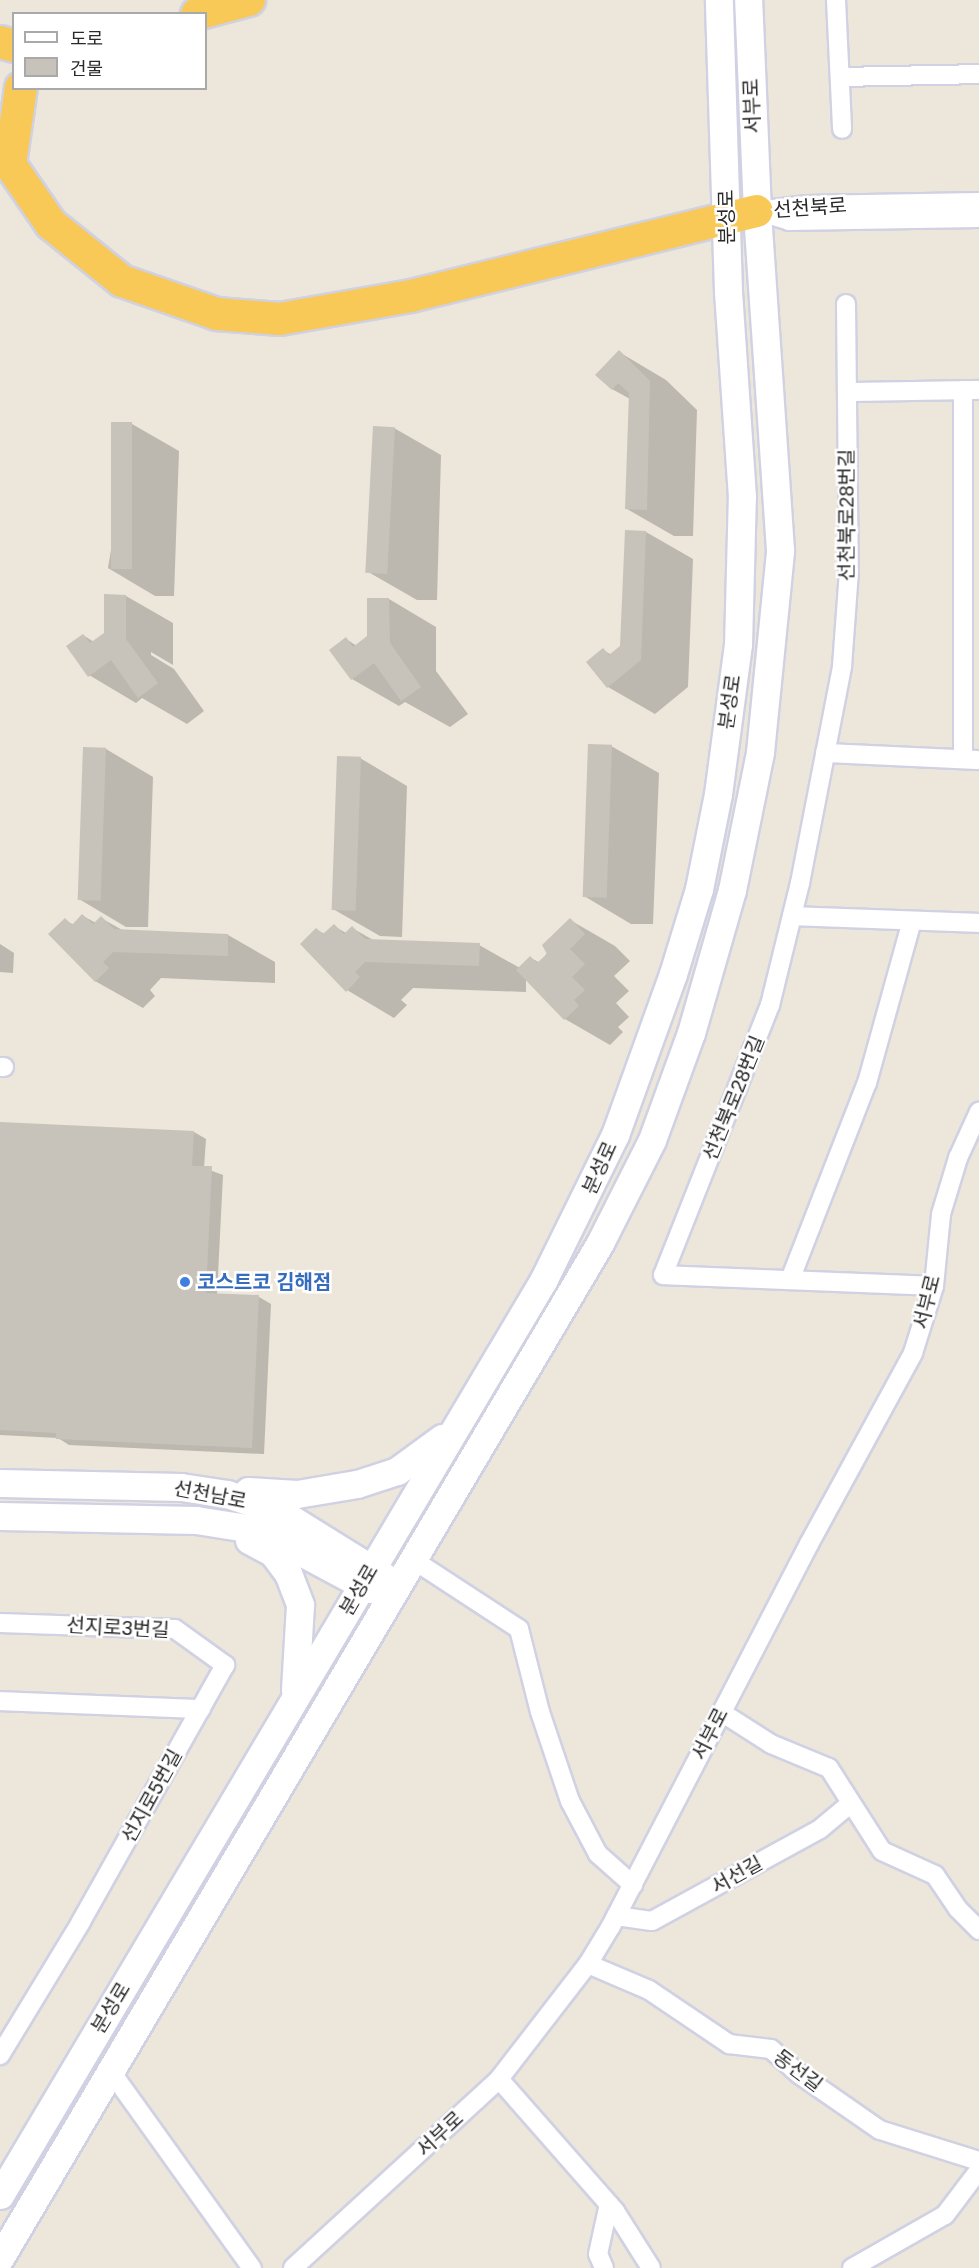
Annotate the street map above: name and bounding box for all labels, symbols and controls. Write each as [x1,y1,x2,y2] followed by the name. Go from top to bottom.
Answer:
[12,12,207,90] legend
[70,29,103,49] text: 도로
[70,59,103,79] text: 건물
[739,78,765,134] street label: 서부로
[715,189,739,245] street label: 분성로
[772,193,848,223] street label: 선천북로
[835,449,859,581] street label: 선천북로28번길
[714,673,746,731] street label: 분성로
[698,1032,770,1164] street label: 선천북로28번길
[578,1138,622,1198] street label: 분성로
[197,1270,331,1294] place label: 코스트코 김해점
[909,1272,945,1332] street label: 서부로
[178,1275,192,1289] marker: 코스트코 김해점
[172,1476,248,1514] street label: 선천남로
[335,1560,383,1620] street label: 분성로
[66,1613,170,1643] street label: 선지로3번길
[687,1704,733,1764] street label: 서부로
[117,1745,187,1847] street label: 선지로5번길
[707,1851,767,1899] street label: 서선길
[86,1978,136,2038] street label: 분성로
[769,2045,827,2097] street label: 동선길
[412,2106,468,2162] street label: 서부로

